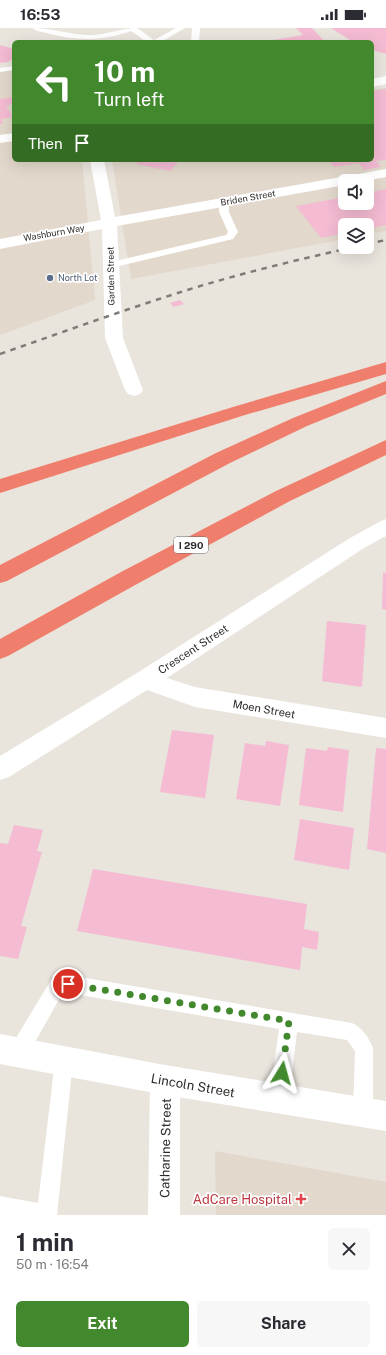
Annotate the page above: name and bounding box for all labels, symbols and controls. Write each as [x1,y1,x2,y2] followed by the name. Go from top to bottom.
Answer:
[20,6,60,23] text: 16:53
[94,55,155,88] text: 10 m
[28,56,80,108] icon: left
[94,89,164,110] text: Turn left
[71,132,93,154] icon: arrive
[28,135,63,152] text: Then
[338,174,374,254] map controls
[338,174,374,210] button: sound
[219,187,277,208] street label: Briden Street
[338,218,374,254] button: layers
[22,222,86,243] street label: Washburn Way
[104,246,117,306] street label: Garden Street
[58,272,98,283] place label: North Lot
[45,273,55,283] marker: North Lot
[174,537,208,553] road number: I 290
[156,622,230,676] street label: Crescent Street
[232,698,296,720] street label: Moen Street
[51,967,85,1001] pin
[57,973,79,995] icon: arrive
[261,1052,303,1094] position arrow
[150,1071,236,1100] street label: Lincoln Street
[157,1098,174,1198] street label: Catharine Street
[193,1192,292,1207] place label: AdCare Hospital
[295,1193,307,1205] marker: AdCare Hospital
[16,1228,74,1256] text: 1 min
[328,1228,370,1270] button: close
[16,1257,89,1272] text: 50 m · 16:54
[16,1301,189,1347] button: Exit
[197,1301,370,1347] button: Share

